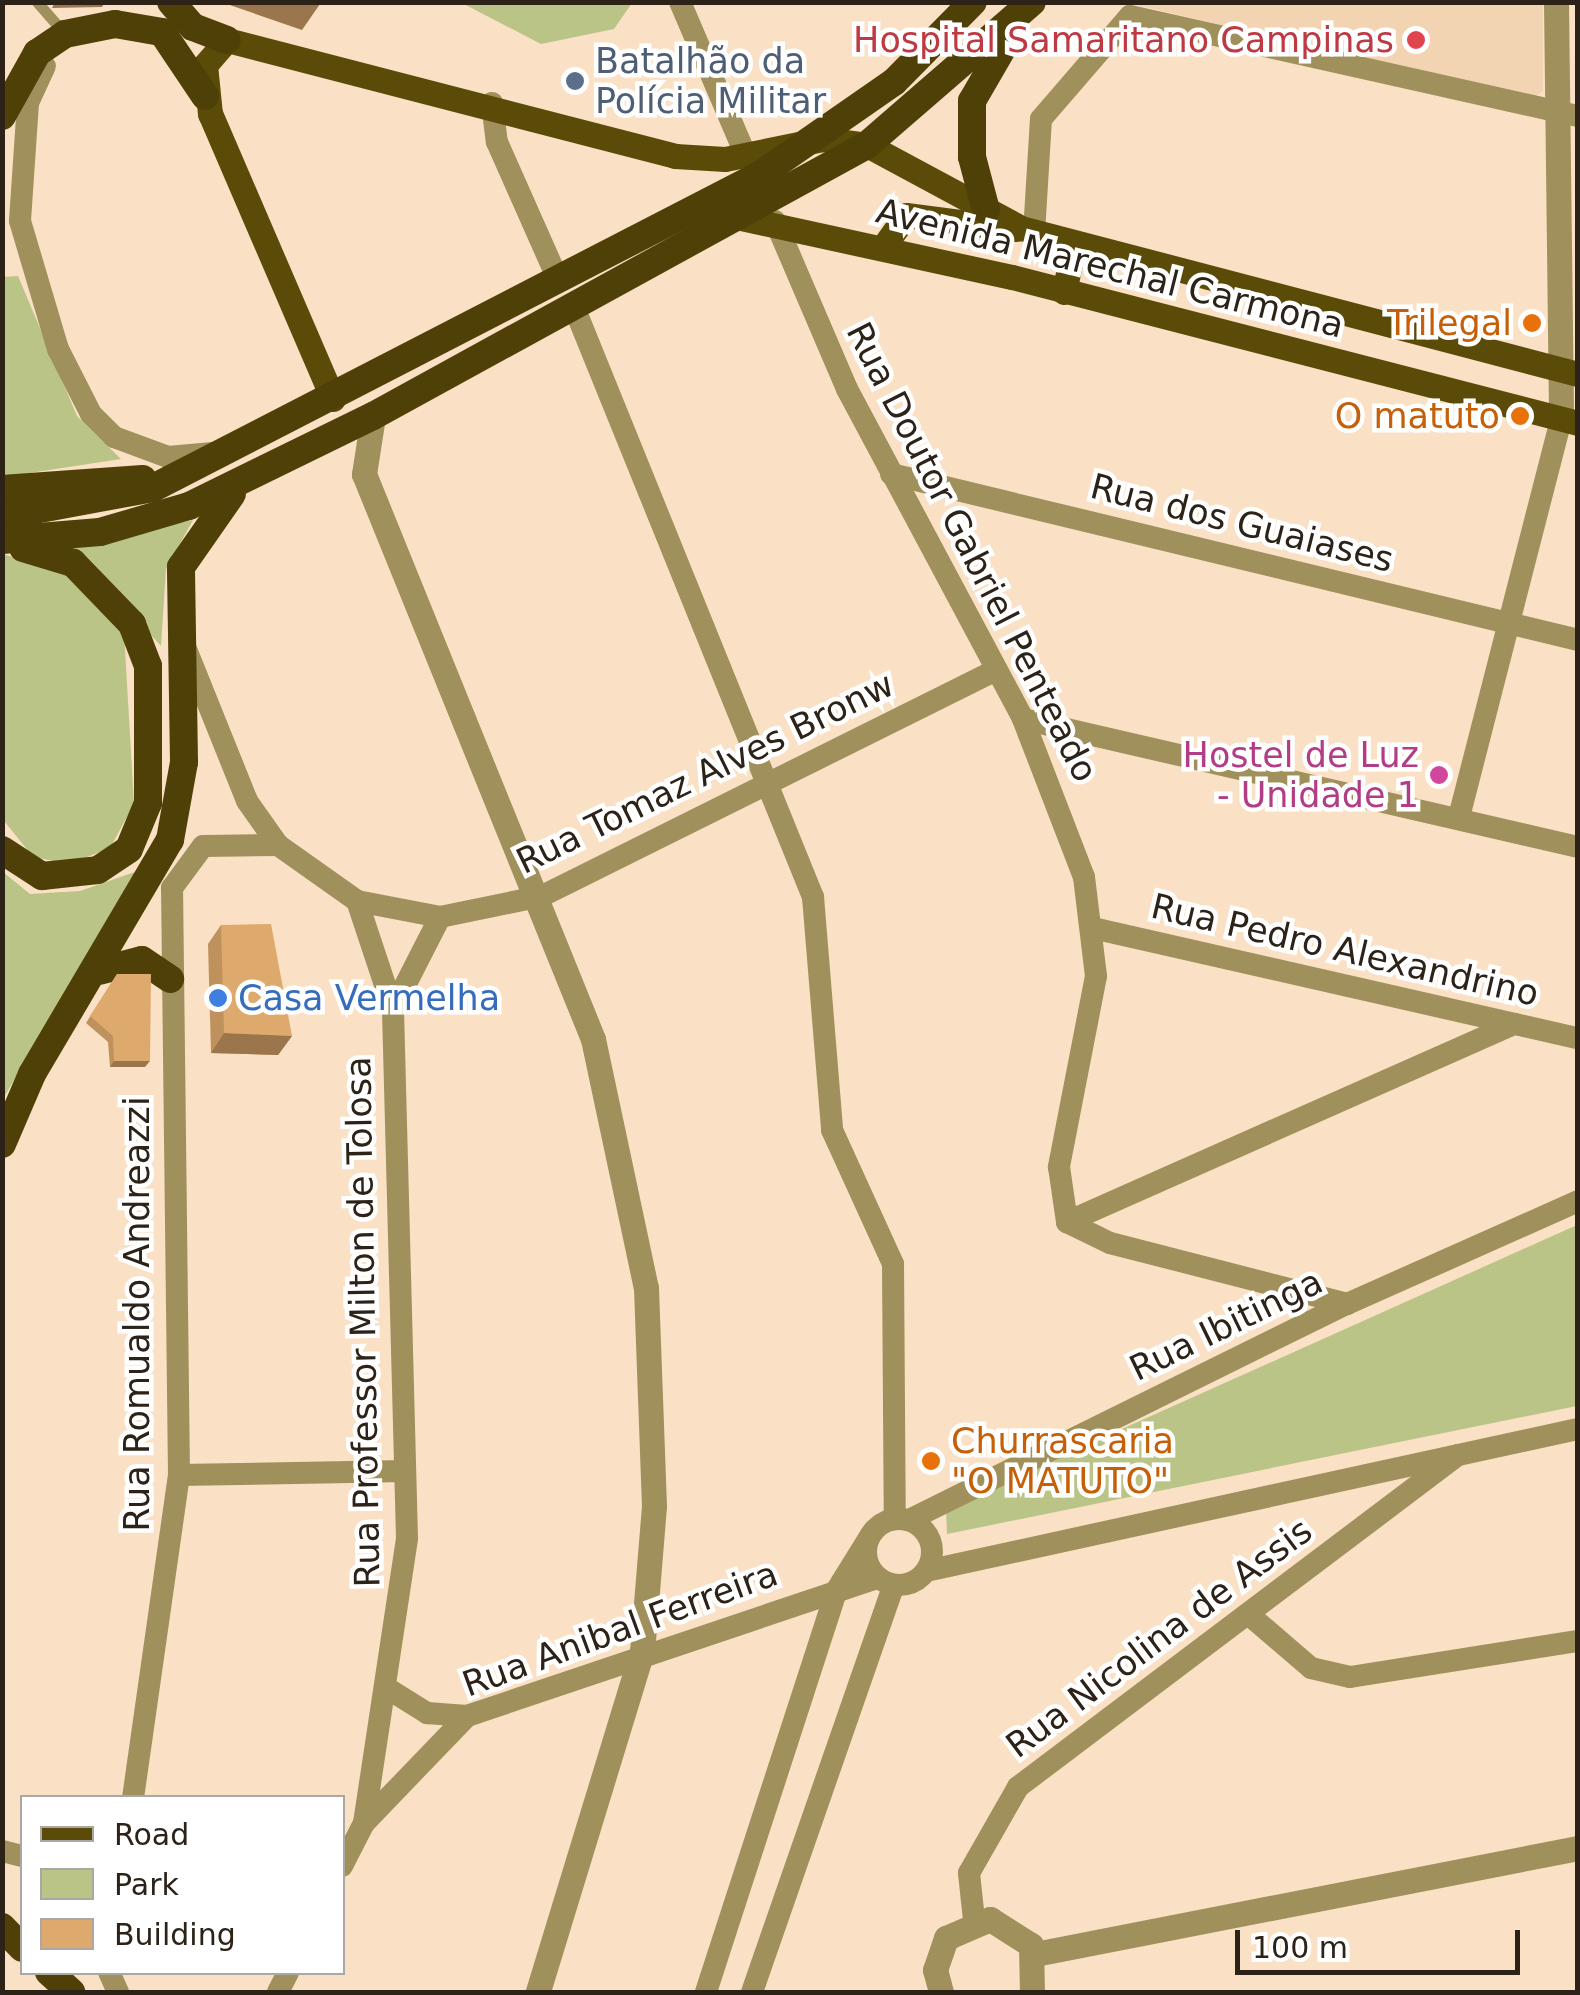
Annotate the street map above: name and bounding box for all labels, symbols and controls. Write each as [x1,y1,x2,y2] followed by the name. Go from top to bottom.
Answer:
[853,19,1394,61] place label: Hospital Samaritano Campinas
[1403,27,1429,53] marker: Hospital Samaritano Campinas
[595,40,826,122] place label: Batalhão da Polícia Militar
[564,70,586,92] marker: Batalhão da Polícia Militar
[872,190,1348,346] street label: Avenida Marechal Carmona
[1387,302,1512,344] place label: Trilegal
[1521,312,1543,334] marker: Trilegal
[838,315,1106,789] street label: Rua Doutor Gabriel Penteado
[1335,395,1500,437] place label: O matuto
[1509,405,1531,427] marker: O matuto
[1086,465,1398,581] street label: Rua dos Guaiases
[510,663,900,883] street label: Rua Tomaz Alves Bronw
[1183,734,1419,816] place label: Hostel de Luz - Unidade 1
[1428,764,1450,786] marker: Hostel de Luz - Unidade 1
[1147,885,1543,1015] street label: Rua Pedro Alexandrino
[238,977,500,1019] place label: Casa Vermelha
[207,987,229,1009] marker: Casa Vermelha
[337,1056,389,1588] street label: Rua Professor Milton de Tolosa
[116,1096,158,1532] street label: Rua Romualdo Andreazzi
[1123,1260,1329,1390] street label: Rua Ibitinga
[951,1420,1174,1502] place label: Churrascaria "O MATUTO"
[920,1450,942,1472] marker: Churrascaria "O MATUTO"
[998,1509,1320,1767] street label: Rua Nicolina de Assis
[457,1552,783,1706] street label: Rua Anibal Ferreira
[20,1795,345,1975] legend
[114,1817,189,1852] text: Road
[114,1867,179,1902] text: Park
[1240,1910,1525,1972] scale bar
[114,1917,236,1952] text: Building
[1252,1930,1348,1965] text: 100 m

